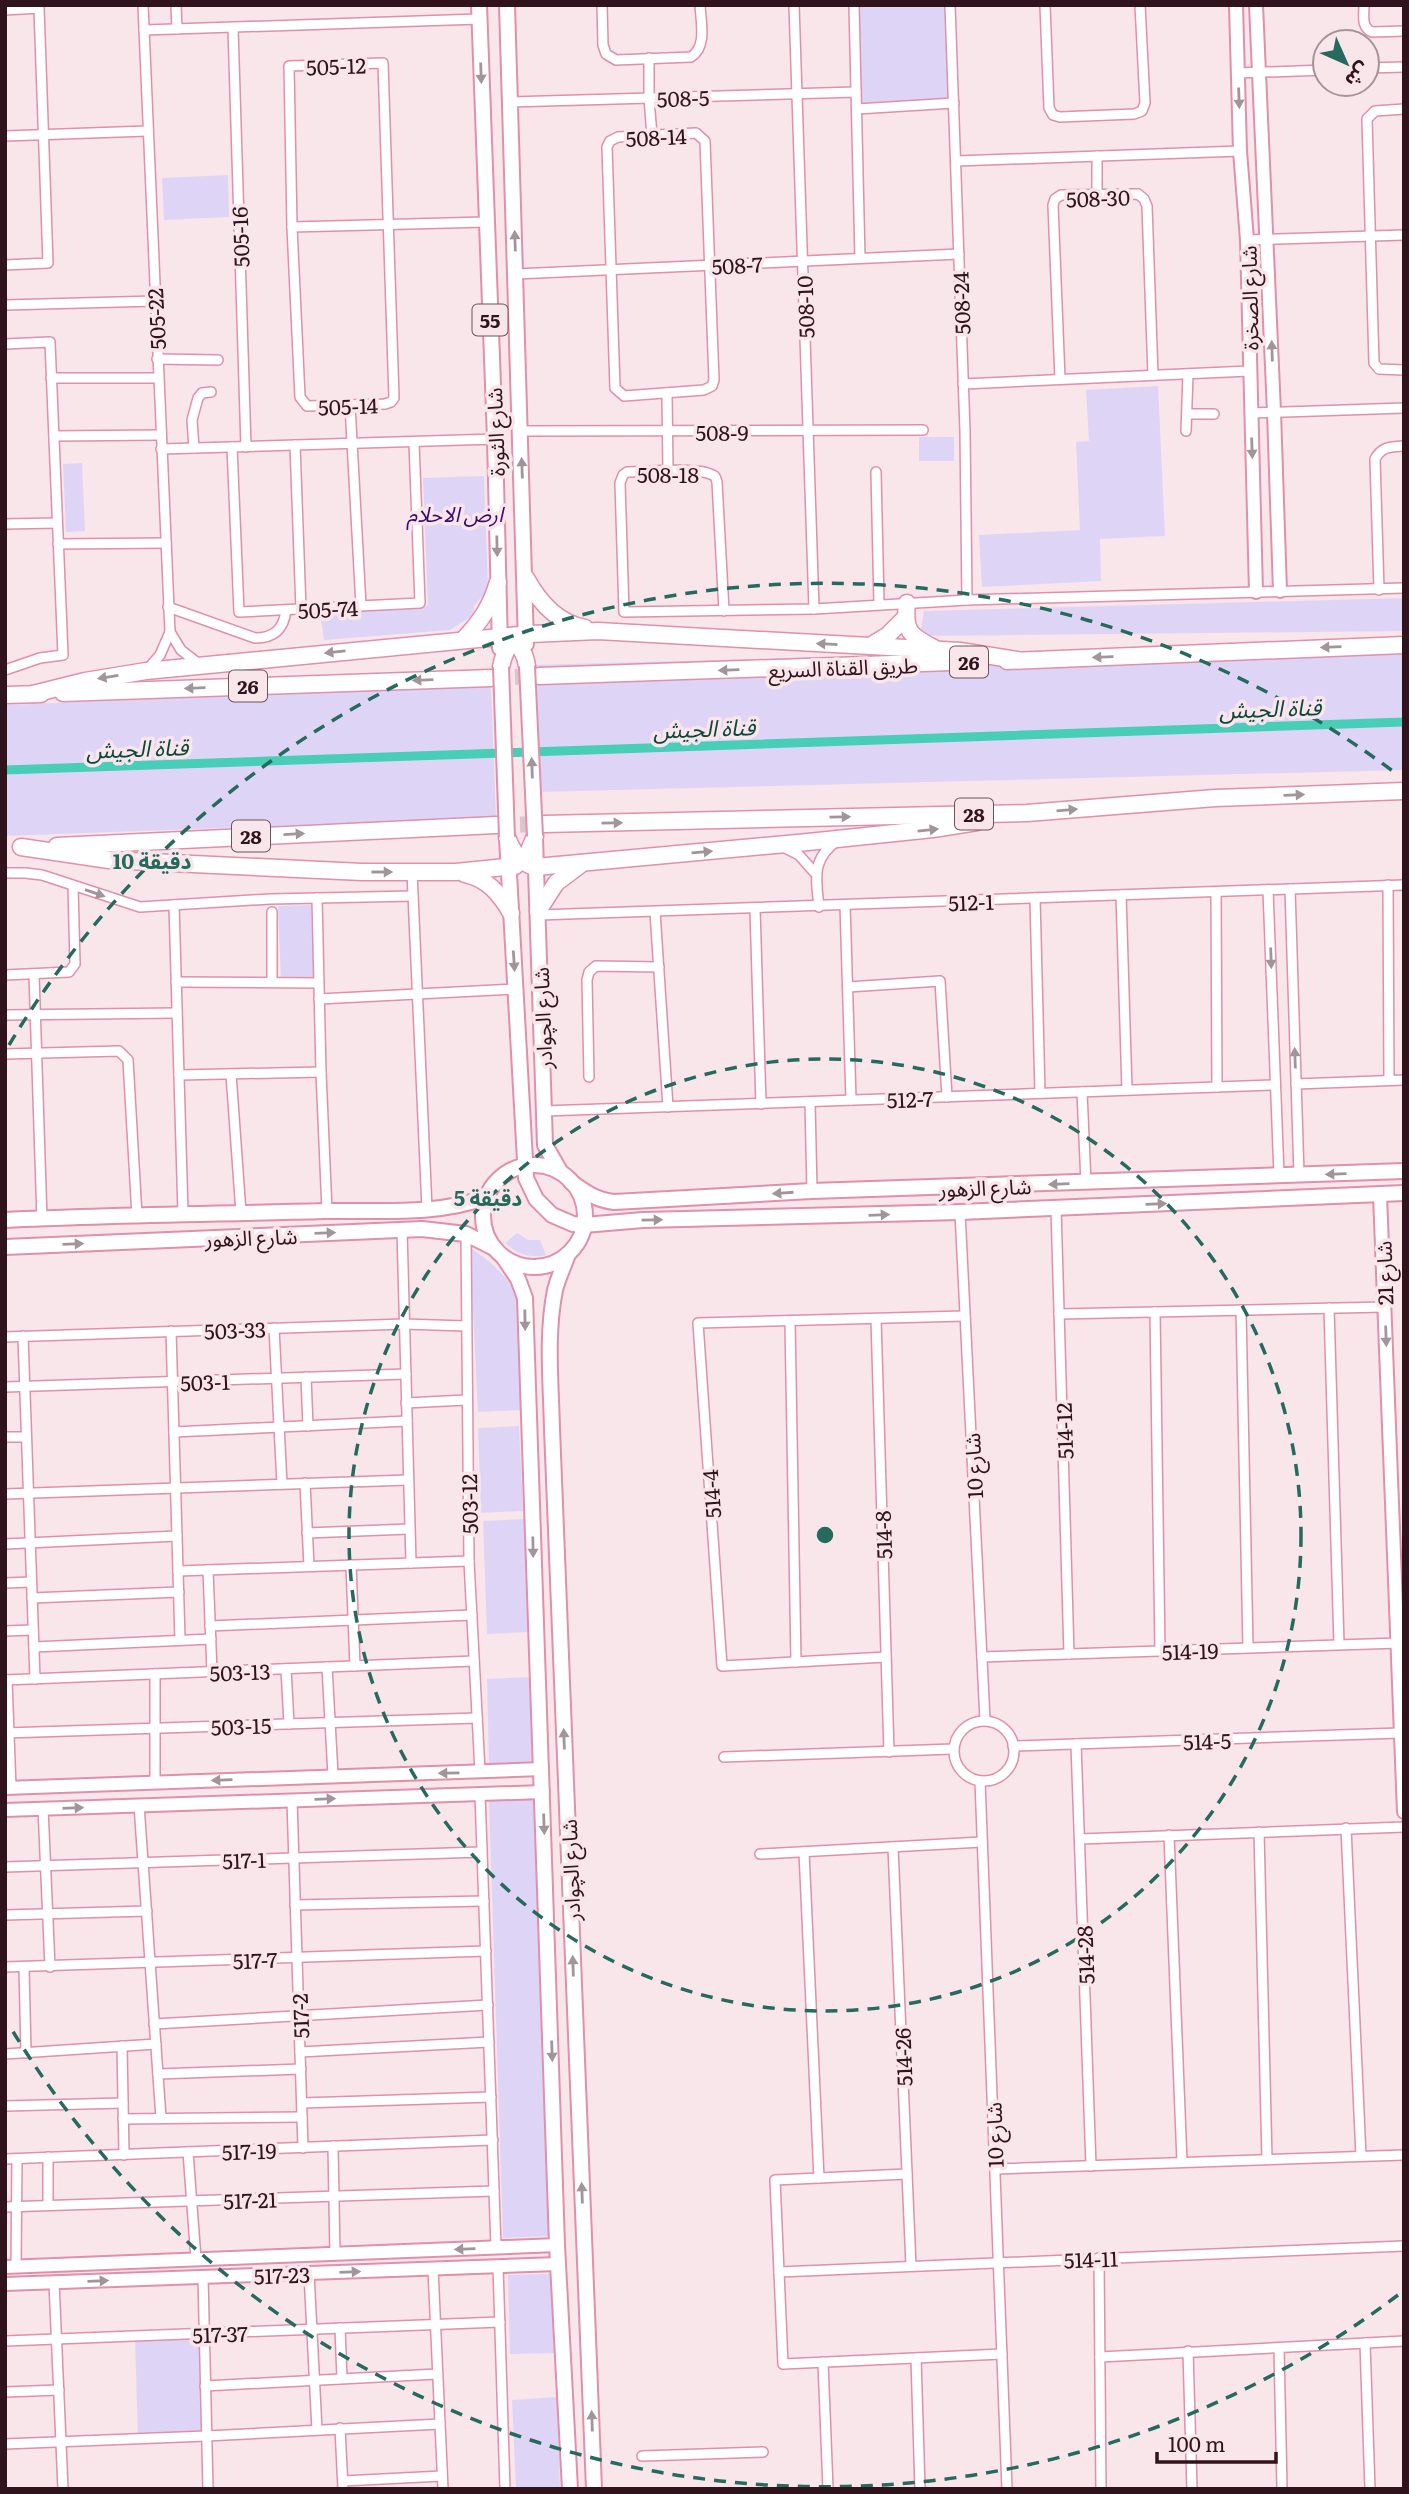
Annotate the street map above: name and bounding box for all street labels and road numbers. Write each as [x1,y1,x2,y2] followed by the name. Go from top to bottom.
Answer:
[305,48,367,82] street label: 505-12
[656,81,710,113] street label: 508-5
[625,119,688,153] street label: 508-14
[1065,180,1131,214] street label: 508-30
[222,206,256,268] street label: 505-16
[1232,245,1266,351] street label: شارع الصخرة
[711,247,764,281] street label: 508-7
[943,270,977,335] street label: 508-24
[787,275,821,339] street label: 508-10
[138,288,172,350] street label: 505-22
[472,304,508,336] road number: 55
[477,387,513,477] street label: شارع الثورة
[317,388,379,422] street label: 505-14
[696,416,748,447] street label: 508-9
[637,458,699,489] street label: 508-18
[297,591,359,625] street label: 505-74
[950,646,988,678] road number: 26
[768,648,918,686] street label: طريق القناة السريع
[229,670,267,702] road number: 26
[955,799,993,830] road number: 28
[232,820,270,852] road number: 28
[948,885,995,917] street label: 512-1
[524,967,560,1070] street label: شارع الچوادر
[886,1082,934,1114] street label: 512-7
[937,1169,1032,1205] street label: شارع الزهور
[203,1219,298,1255] street label: شارع الزهور
[1366,1240,1402,1306] street label: شارع 21
[203,1312,267,1346] street label: 503-33
[180,1365,231,1397] street label: 503-1
[1047,1402,1079,1460] street label: 514-12
[955,1432,991,1500] street label: شارع 10
[693,1468,727,1519] street label: 514-4
[452,1473,484,1535] street label: 503-12
[866,1510,898,1560] street label: 514-8
[1161,1634,1219,1666] street label: 514-19
[209,1654,271,1688] street label: 503-13
[210,1708,272,1742] street label: 503-15
[1182,1724,1232,1756] street label: 514-5
[552,1819,588,1922] street label: شارع الچوادر
[221,1843,267,1875] street label: 517-1
[1067,1925,1101,1985] street label: 514-28
[232,1943,278,1975] street label: 517-7
[283,1993,315,2039] street label: 517-2
[885,2027,919,2087] street label: 514-26
[976,2101,1012,2168] street label: شارع 10
[221,2134,277,2166] street label: 517-19
[223,2183,278,2215] street label: 517-21
[1063,2242,1119,2274] street label: 514-11
[253,2258,311,2290] street label: 517-23
[192,2317,249,2349] street label: 517-37

